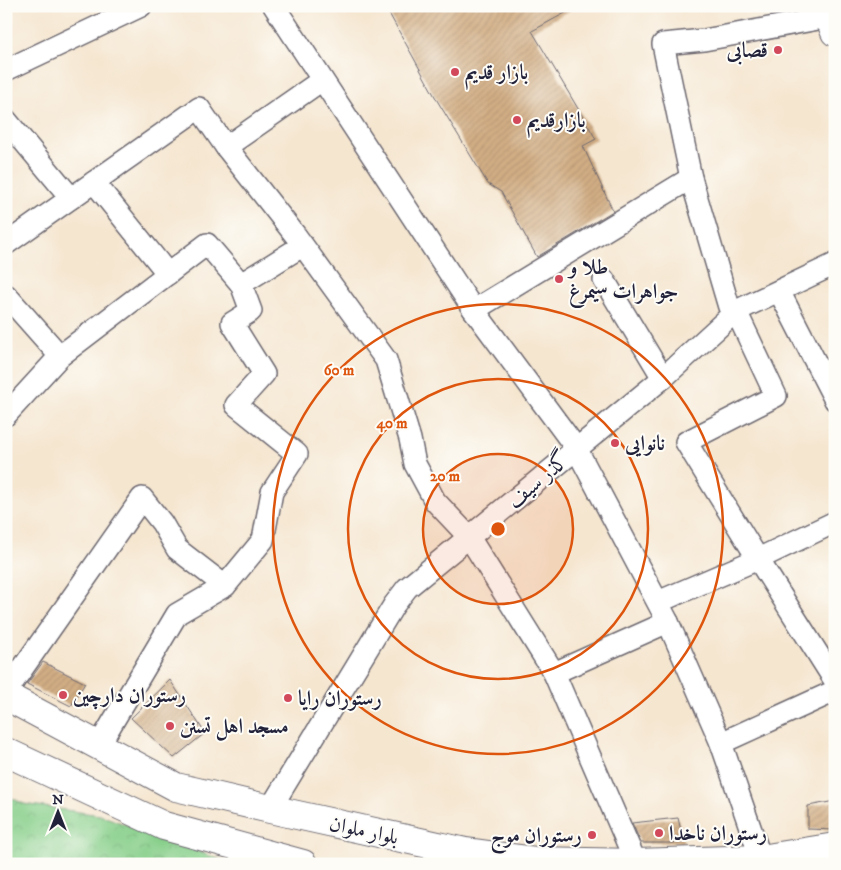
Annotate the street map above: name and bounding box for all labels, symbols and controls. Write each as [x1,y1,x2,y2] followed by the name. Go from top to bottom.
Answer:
[725,38,768,65] place label: قصابی
[772,44,784,56] marker: قصابی
[465,60,528,90] place label: بازار قدیم
[449,66,461,78] marker: بازار قدیم
[527,108,586,138] place label: بازارقدیم
[511,114,523,126] marker: بازارقدیم
[567,255,678,308] place label: طلا و جواهرات سیمرغ
[553,273,565,285] marker: طلا و جواهرات سیمرغ
[324,361,355,380] text: 60 m
[375,414,408,433] text: 40 m
[624,431,665,457] place label: نانوایی
[609,437,621,449] marker: نانوایی
[500,445,575,514] street label: گذر سیف
[430,467,461,486] text: 20 m
[489,520,507,538] centre of rings
[73,683,186,710] place label: رستوران دارچین
[298,686,382,712] place label: رستوران رایا
[57,689,69,701] marker: رستوران دارچین
[282,692,294,704] marker: رستوران رایا
[180,714,289,741] place label: مسجد اهل تسنن
[164,720,176,732] marker: مسجد اهل تسنن
[32,788,82,838] north arrow
[52,791,64,809] text: N
[327,811,401,851] street label: بلوار ملوان
[669,821,767,847] place label: رستوران ناخدا
[491,823,582,854] place label: رستوران موج
[653,827,665,839] marker: رستوران ناخدا
[586,829,598,841] marker: رستوران موج

